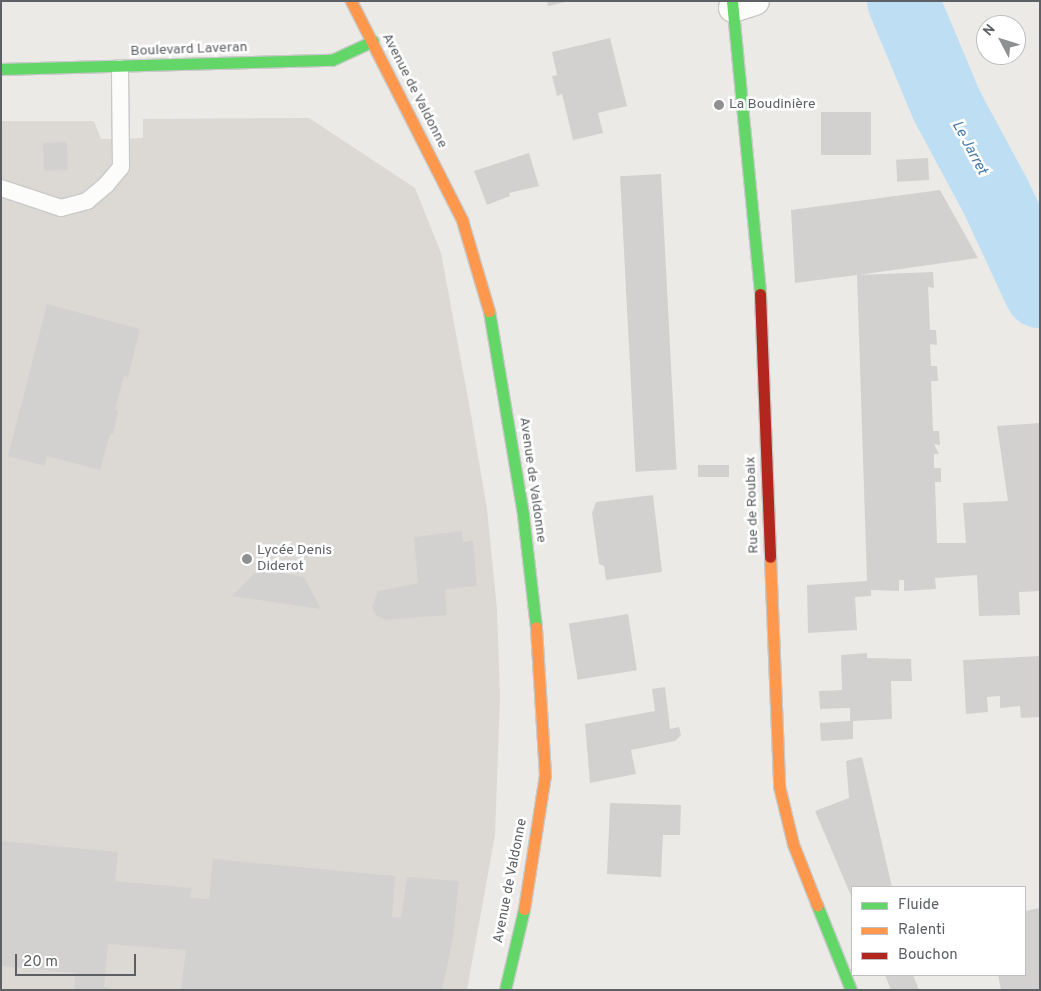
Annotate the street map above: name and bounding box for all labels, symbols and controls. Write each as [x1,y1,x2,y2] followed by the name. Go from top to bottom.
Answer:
[976,15,1026,65] north arrow
[980,21,1000,40] text: N
[378,30,450,152] street label: Avenue de Valdonne
[130,40,248,60] street label: Boulevard Laveran
[729,97,815,113] place label: La Boudinière
[713,99,725,111] marker: La Boudinière
[947,118,991,178] water label: Le Jarret
[515,416,549,544] street label: Avenue de Valdonne
[743,456,763,554] street label: Rue de Roubaix
[257,543,332,576] place label: Lycée Denis Diderot
[241,553,253,565] marker: Lycée Denis Diderot
[491,817,531,945] street label: Avenue de Valdonne
[851,886,1026,976] legend
[898,896,939,915] text: Fluide
[898,921,945,940] text: Ralenti
[18,944,139,976] scale bar
[898,946,958,965] text: Bouchon
[23,953,58,972] text: 20 m

